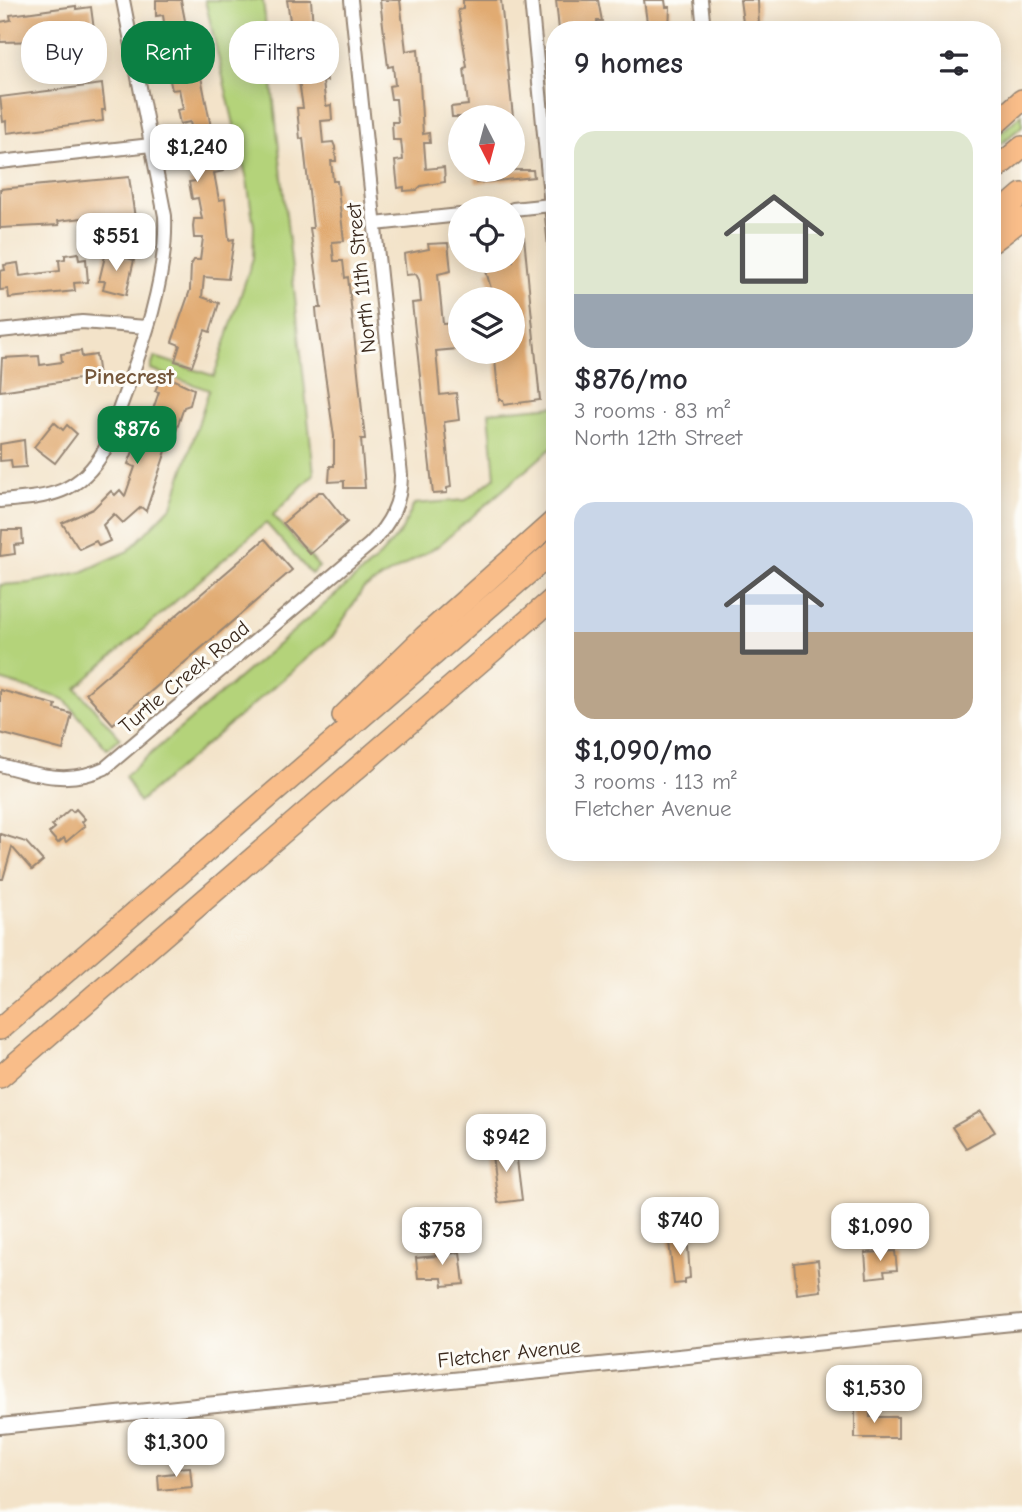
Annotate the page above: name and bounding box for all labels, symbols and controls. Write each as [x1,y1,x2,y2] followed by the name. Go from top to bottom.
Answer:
[21,21,107,84] chip: Buy
[121,21,215,84] chip: Rent
[229,21,339,84] chip: Filters
[935,44,973,82] icon: filters
[574,46,683,81] text: 9 homes
[448,105,525,182] north arrow
[448,105,525,364] map controls
[140,124,254,184] pin: $1,240
[166,133,228,160] text: $1,240
[711,176,837,302] icon: home
[448,196,525,273] button: locate
[341,201,381,354] street label: North 11th Street
[75,214,157,273] pin: $551
[92,222,140,249] text: $551
[448,287,525,364] button: layers
[574,362,688,397] text: $876/mo
[84,363,175,390] district label: Pinecrest
[574,397,730,424] text: 3 rooms · 83 m²
[96,406,178,466] pin: $876
[113,415,161,442] text: $876
[574,424,742,451] text: North 12th Street
[711,547,837,673] icon: home
[114,616,254,738] street label: Turtle Creek Road
[574,733,712,768] text: $1,090/mo
[574,768,737,795] text: 3 rooms · 113 m²
[574,795,732,822] text: Fletcher Avenue
[465,1114,547,1174] pin: $942
[482,1123,530,1150] text: $942
[639,1198,721,1257] pin: $740
[823,1204,937,1263] pin: $1,090
[657,1206,703,1233] text: $740
[401,1208,483,1267] pin: $758
[847,1212,913,1239] text: $1,090
[418,1216,466,1243] text: $758
[436,1334,582,1372] street label: Fletcher Avenue
[817,1366,931,1425] pin: $1,530
[842,1374,906,1401] text: $1,530
[119,1420,233,1479] pin: $1,300
[144,1428,208,1455] text: $1,300

